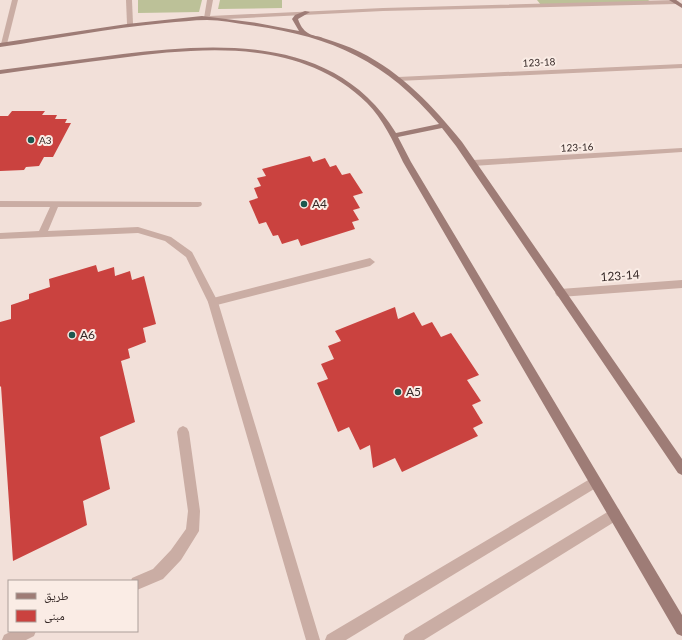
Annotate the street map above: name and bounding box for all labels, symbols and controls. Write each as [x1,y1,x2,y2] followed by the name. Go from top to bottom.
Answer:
[522,55,556,69] street label: 123-18
[39,134,52,146] place label: A3
[26,135,36,145] marker: A3
[560,140,594,154] street label: 123-16
[312,196,327,211] place label: A4
[299,199,309,209] marker: A4
[600,267,640,284] street label: 123-14
[80,327,95,342] place label: A6
[67,330,77,340] marker: A6
[406,384,421,399] place label: A5
[393,387,403,397] marker: A5
[8,580,138,632] legend
[44,588,69,603] text: طريق
[44,608,65,623] text: مبنى

